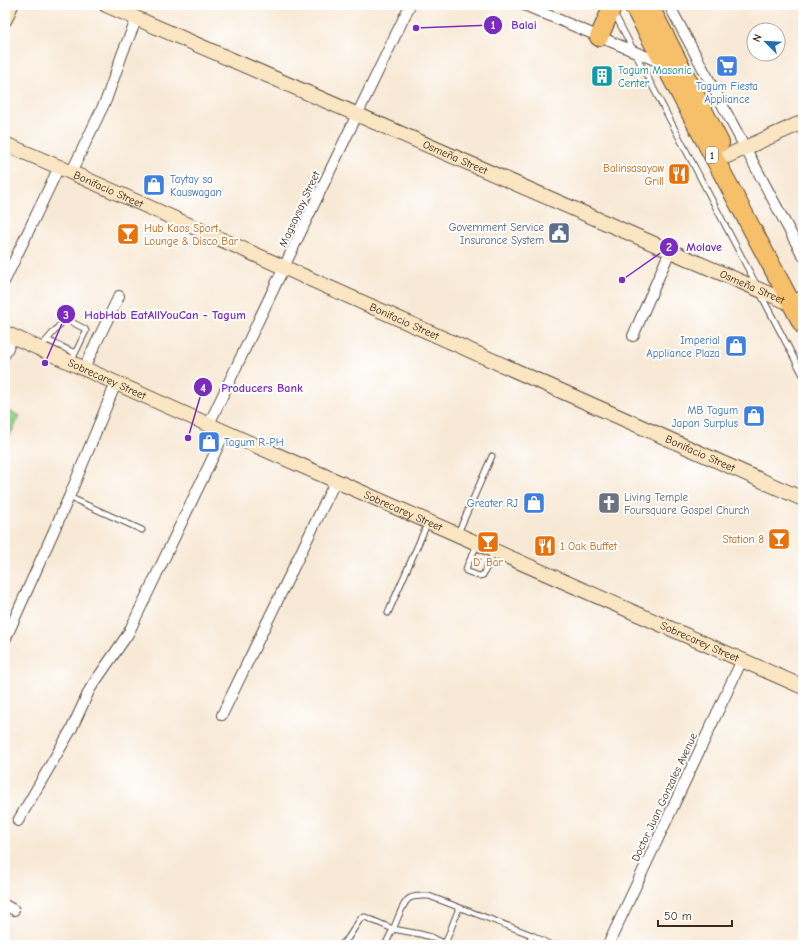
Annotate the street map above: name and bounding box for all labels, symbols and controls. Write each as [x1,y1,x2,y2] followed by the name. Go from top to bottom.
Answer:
[483,13,544,37] callout: Balai
[491,18,496,32] text: 1
[511,18,537,32] text: Balai
[746,22,786,62] north arrow
[750,32,765,44] text: N
[714,53,740,79] supermarket icon: Tagum Fiesta Appliance
[589,63,615,89] building icon: Tagum Masonic Center
[618,64,692,90] place label: Tagum Masonic Center
[696,80,758,106] place label: Tagum Fiesta Appliance
[421,138,490,178] street label: Osmeña Street
[706,147,718,163] road number: 1
[666,161,692,187] restaurant icon: Balinsasayaw Grill
[603,162,664,188] place label: Balinsasayaw Grill
[72,168,146,211] street label: Bonifacio Street
[276,168,323,249] street label: Magsaysay Street
[141,172,167,198] shop icon: Taytay sa Kauswagan
[170,173,222,199] place label: Taytay sa Kauswagan
[546,220,572,246] public building icon: Government Service Insurance System
[115,221,141,247] bar icon: Hub Kaos Sport Lounge & Disco Bar
[449,221,544,247] place label: Government Service Insurance System
[144,222,239,248] place label: Hub Kaos Sport Lounge & Disco Bar
[659,235,730,259] callout: Molave
[666,240,672,254] text: 2
[686,240,722,254] text: Molave
[718,267,787,307] street label: Osmeña Street
[367,300,442,343] street label: Bonifacio Street
[56,302,254,326] callout: HabHab EatAllYouCan - Tagum
[63,308,69,322] text: 3
[84,308,246,322] text: HabHab EatAllYouCan - Tagum
[723,333,749,359] shop icon: Imperial Appliance Plaza
[646,334,720,360] place label: Imperial Appliance Plaza
[66,356,149,403] street label: Sobrecarey Street
[193,375,311,399] callout: Producers Bank
[200,381,206,395] text: 4
[221,381,303,395] text: Producers Bank
[741,403,767,429] shop icon: MB Tagum Japan Surplus
[672,404,738,430] place label: MB Tagum Japan Surplus
[196,429,222,455] shop icon: Tagum R-PH
[663,432,738,475] street label: Bonifacio Street
[224,436,284,449] place label: Tagum R-PH
[362,488,445,534] street label: Sobrecarey Street
[521,490,547,516] shop icon: Greater RJ
[596,490,622,516] church icon: Living Temple Foursquare Gospel Church
[624,491,750,517] place label: Living Temple Foursquare Gospel Church
[467,497,518,510] place label: Greater RJ
[766,526,792,552] bar icon: Station 8
[475,529,501,555] bar icon: D' Bar
[532,533,558,559] restaurant icon: 1 Oak Buffet
[723,533,764,546] place label: Station 8
[560,540,618,553] place label: 1 Oak Buffet
[473,556,503,569] place label: D' Bar
[658,619,741,665] street label: Sobrecarey Street
[629,730,700,864] street label: Doctor Juan Gonzales Avenue
[658,902,732,928] scale bar
[664,909,692,923] text: 50 m

